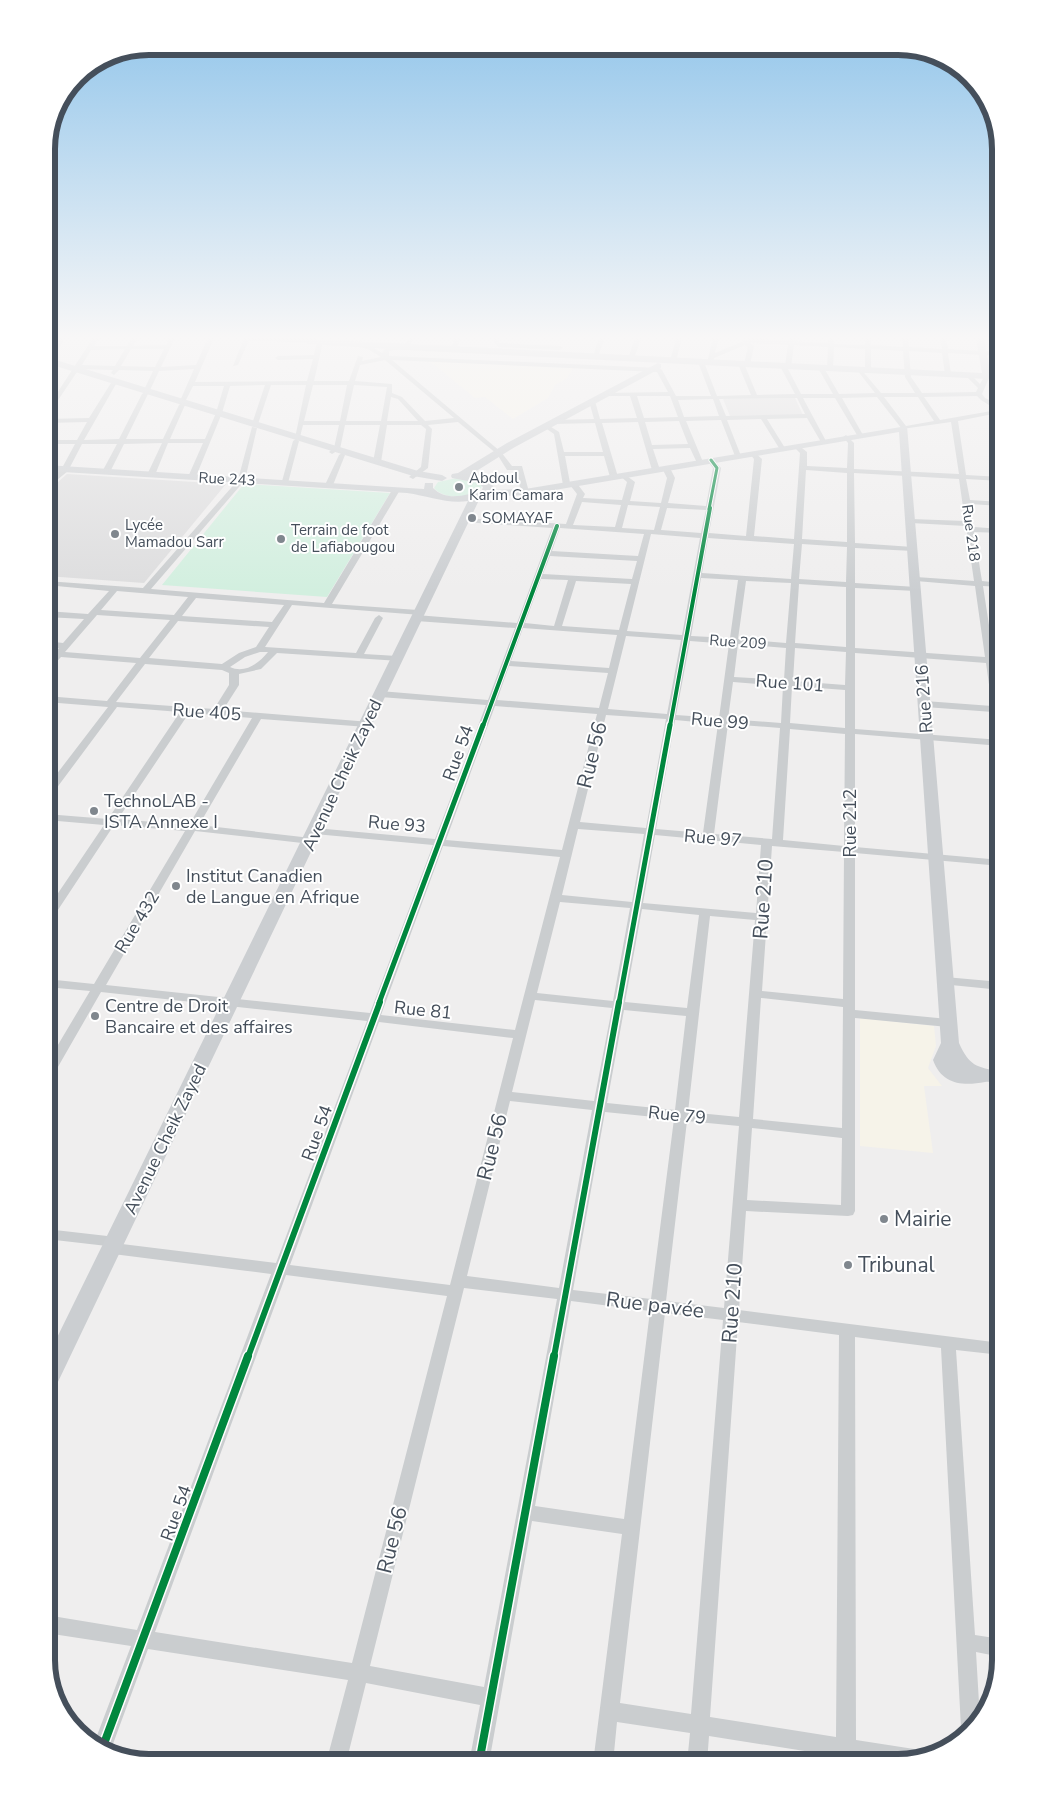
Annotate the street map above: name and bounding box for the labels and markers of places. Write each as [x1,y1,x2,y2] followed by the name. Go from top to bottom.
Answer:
[469,468,564,505] place label: Abdoul Karim Camara
[453,481,465,493] marker: Abdoul Karim Camara
[482,508,553,528] place label: SOMAYAF
[466,512,478,524] marker: SOMAYAF
[125,515,224,552] place label: Lycée Mamadou Sarr
[291,520,395,557] place label: Terrain de foot de Lafiabougou
[109,528,121,540] marker: Lycée Mamadou Sarr
[275,533,287,545] marker: Terrain de foot de Lafiabougou
[104,789,218,834] place label: TechnoLAB - ISTA Annexe I
[88,805,100,817] marker: TechnoLAB - ISTA Annexe I
[186,864,359,909] place label: Institut Canadien de Langue en Afrique
[170,880,182,892] marker: Institut Canadien de Langue en Afrique
[105,994,293,1039] place label: Centre de Droit Bancaire et des affaires
[89,1010,101,1022] marker: Centre de Droit Bancaire et des affaires
[894,1205,952,1233] place label: Mairie
[878,1213,890,1225] marker: Mairie
[858,1251,936,1279] place label: Tribunal
[842,1259,854,1271] marker: Tribunal

